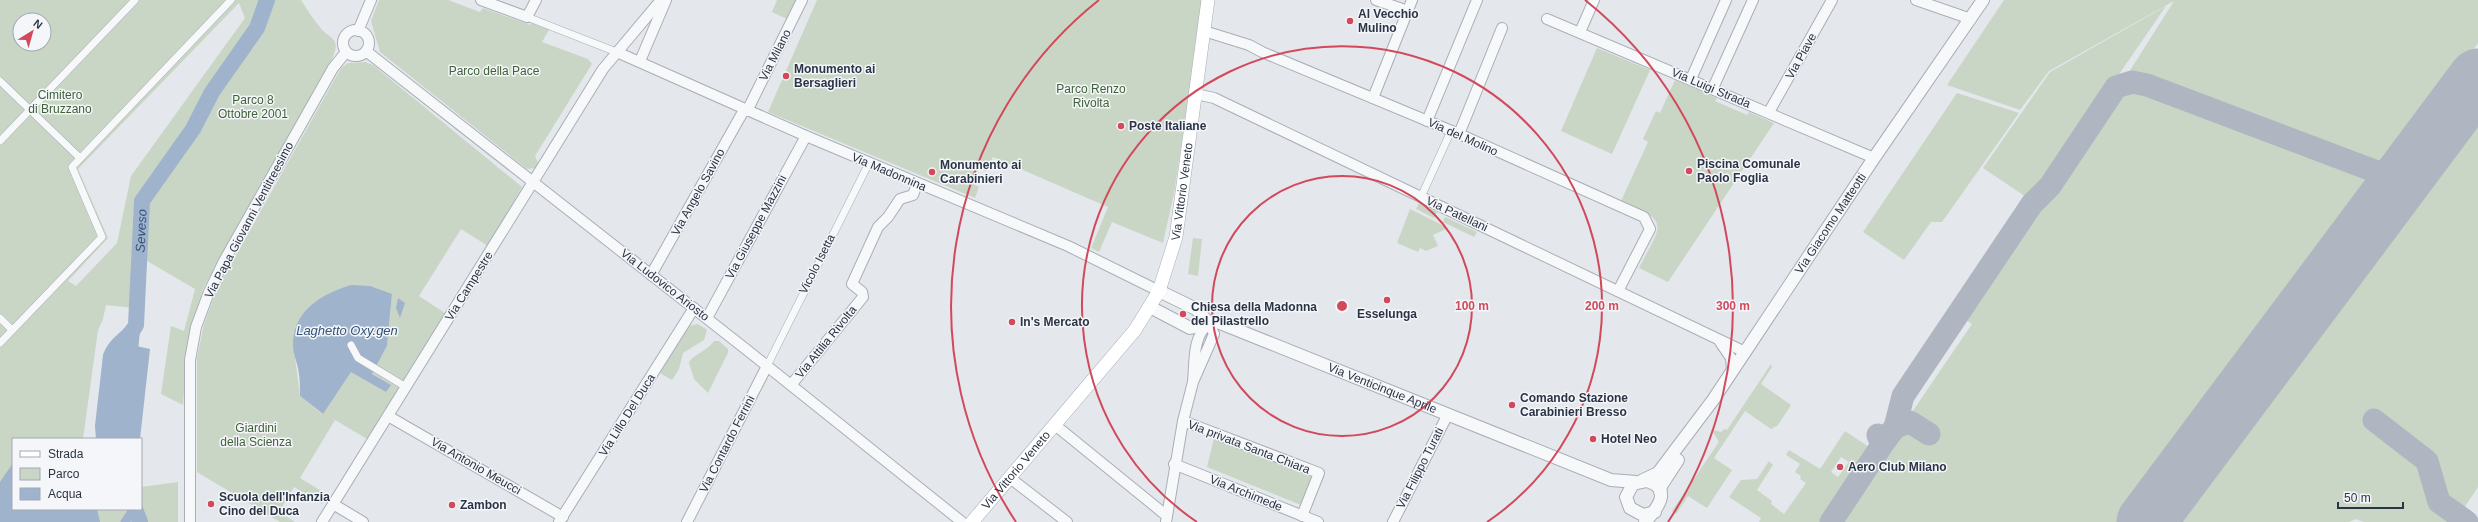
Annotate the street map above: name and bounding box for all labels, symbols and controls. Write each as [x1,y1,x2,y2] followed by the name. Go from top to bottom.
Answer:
[1358,7,1419,35] place label: Al Vecchio Mulino
[12,12,52,52] north arrow
[1345,16,1355,26] marker: Al Vecchio Mulino
[31,17,45,31] text: N
[756,27,794,83] street label: Via Milano
[1783,30,1820,81] street label: Via Piave
[794,62,875,90] place label: Monumento ai Bersaglieri
[449,64,540,78] park label: Parco della Pace
[1669,65,1753,111] street label: Via Luigi Strada
[781,71,791,81] marker: Monumento ai Bersaglieri
[1056,82,1126,110] park label: Parco Renzo Rivolta
[28,88,92,116] park label: Cimitero di Bruzzano
[218,93,288,121] park label: Parco 8 Ottobre 2001
[1426,115,1500,159] street label: Via del Molino
[1129,119,1207,133] place label: Poste Italiane
[1116,121,1126,131] marker: Poste Italiane
[202,139,296,301] street label: Via Papa Giovanni Ventitreesimo
[1169,142,1196,241] street label: Via Vittorio Veneto
[668,146,728,238] street label: Via Angelo Savino
[850,150,929,194] street label: Via Madonnina
[1697,157,1801,185] place label: Piscina Comunale Paolo Foglia
[940,158,1021,186] place label: Monumento ai Carabinieri
[1684,166,1694,176] marker: Piscina Comunale Paolo Foglia
[927,167,937,177] marker: Monumento ai Carabinieri
[1792,170,1869,276] street label: Via Giacomo Matteotti
[723,173,789,281] street label: Via Giuseppe Mazzini
[1424,194,1490,234] street label: Via Patellani
[133,209,150,253] water label: Seveso
[796,232,838,296] street label: Vicolo Isetta
[618,246,712,324] street label: Via Ludovico Ariosto
[442,248,496,323] street label: Via Campestre
[1382,295,1392,305] marker: Esselunga
[1335,299,1349,313] centre of rings
[1455,299,1489,313] text: 100 m
[1585,299,1619,313] text: 200 m
[1716,299,1750,313] text: 300 m
[1191,300,1317,328] place label: Chiesa della Madonna del Pilastrello
[793,303,860,381] street label: Via Attilia Rivolta
[1357,307,1417,321] place label: Esselunga
[1178,309,1188,319] marker: Chiesa della Madonna del Pilastrello
[1020,315,1090,329] place label: In's Mercato
[1007,317,1017,327] marker: In's Mercato
[296,323,398,338] water label: Laghetto Oxy.gen
[1326,360,1439,416] street label: Via Venticinque Aprile
[596,371,658,459] street label: Via Lillo Del Duca
[1520,391,1628,419] place label: Comando Stazione Carabinieri Bresso
[696,393,758,495] street label: Via Contardo Ferrini
[1507,400,1517,410] marker: Comando Stazione Carabinieri Bresso
[1186,417,1312,477] street label: Via privata Santa Chiara
[220,421,292,449] park label: Giardini della Scienza
[1394,425,1446,511] street label: Via Filippo Turati
[979,428,1053,512] street label: Via Vittorio Veneto
[1601,432,1657,446] place label: Hotel Neo
[428,434,524,498] street label: Via Antonio Meucci
[1588,434,1598,444] marker: Hotel Neo
[12,438,142,510] legend
[48,447,84,461] text: Strada
[1848,460,1947,474] place label: Aero Club Milano
[1835,462,1845,472] marker: Aero Club Milano
[48,467,80,481] text: Parco
[1208,472,1285,514] street label: Via Archimede
[2338,484,2403,510] scale bar
[48,487,82,501] text: Acqua
[219,490,330,518] place label: Scuola dell'Infanzia Cino del Duca
[2344,491,2371,505] text: 50 m
[460,498,507,512] place label: Zambon
[206,499,216,509] marker: Scuola dell'Infanzia Cino del Duca
[447,500,457,510] marker: Zambon

